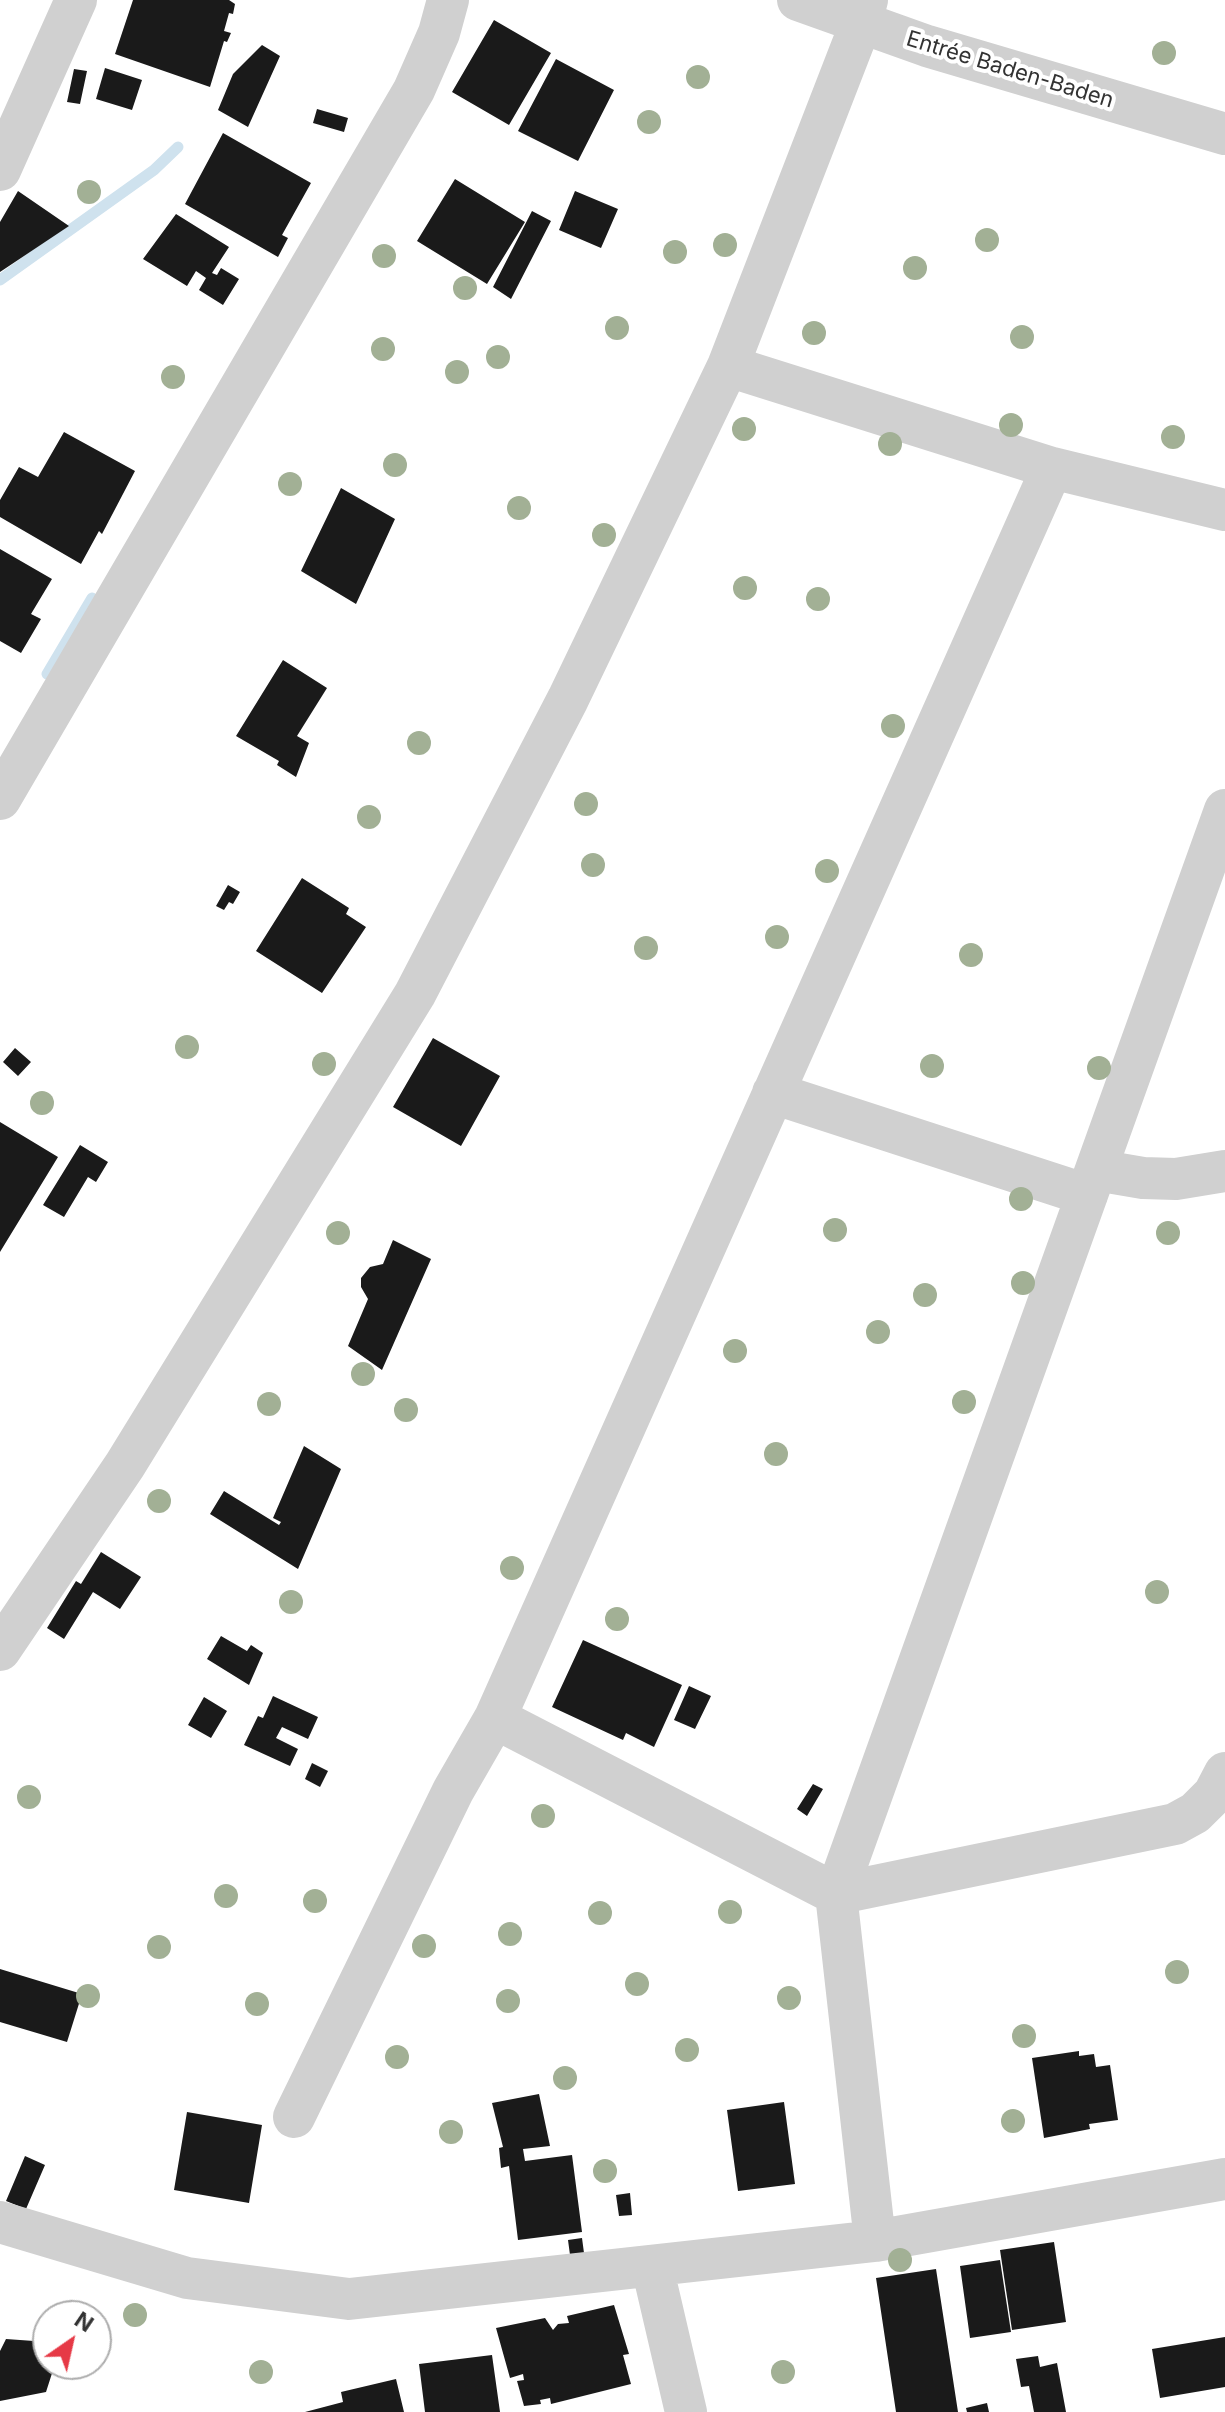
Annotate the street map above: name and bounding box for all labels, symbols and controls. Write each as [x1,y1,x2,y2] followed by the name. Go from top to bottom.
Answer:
[903,26,1117,114] street label: Entrée Baden-Baden
[32,2300,112,2380] north arrow
[70,2306,99,2337] text: N

